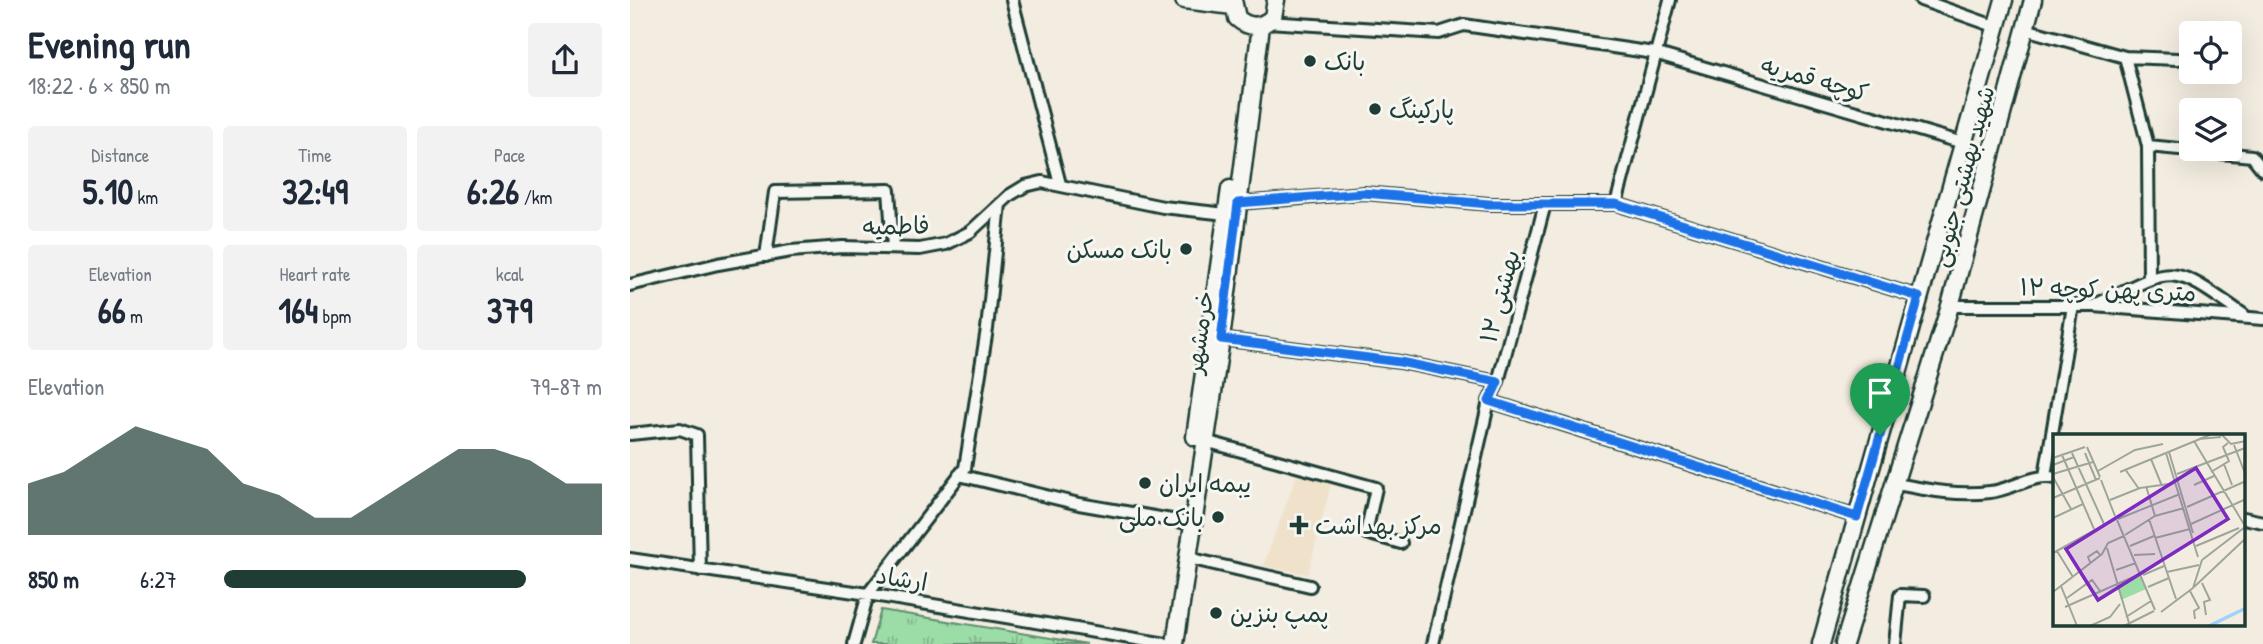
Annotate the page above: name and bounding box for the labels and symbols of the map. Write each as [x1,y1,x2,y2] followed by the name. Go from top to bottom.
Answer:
[1324,45,1366,77] place label: بانک
[1758,47,1872,109] street label: کوچه قمریه
[1302,53,1318,69] marker: بانک
[1922,82,2002,270] street label: شهید بهشتی جنوبی
[1389,93,1454,125] place label: پارکینگ
[1367,101,1383,117] marker: پارکینگ
[862,208,930,242] street label: فاطمیه
[1066,233,1172,265] place label: بانک مسکن
[1178,241,1194,257] marker: بانک مسکن
[1471,246,1527,346] street label: بهشتی ۱۲
[2019,270,2197,308] street label: ۱۲ متری پهن کوچه
[1177,289,1221,377] street label: خرمشهر
[1850,363,1910,435] pin
[2053,434,2246,626] inset map
[1159,467,1251,499] place label: یبمه ایران
[1137,475,1153,491] marker: یبمه ایران
[1119,501,1204,533] place label: بانک ملی
[1210,509,1226,525] marker: بانک ملی
[1315,509,1442,541] place label: مرکز بهداشت
[1289,515,1309,535] marker: مرکز بهداشت
[874,558,930,598] street label: ارشاد
[1230,597,1329,629] place label: پمپ بنزین
[1208,605,1224,621] marker: پمپ بنزین

